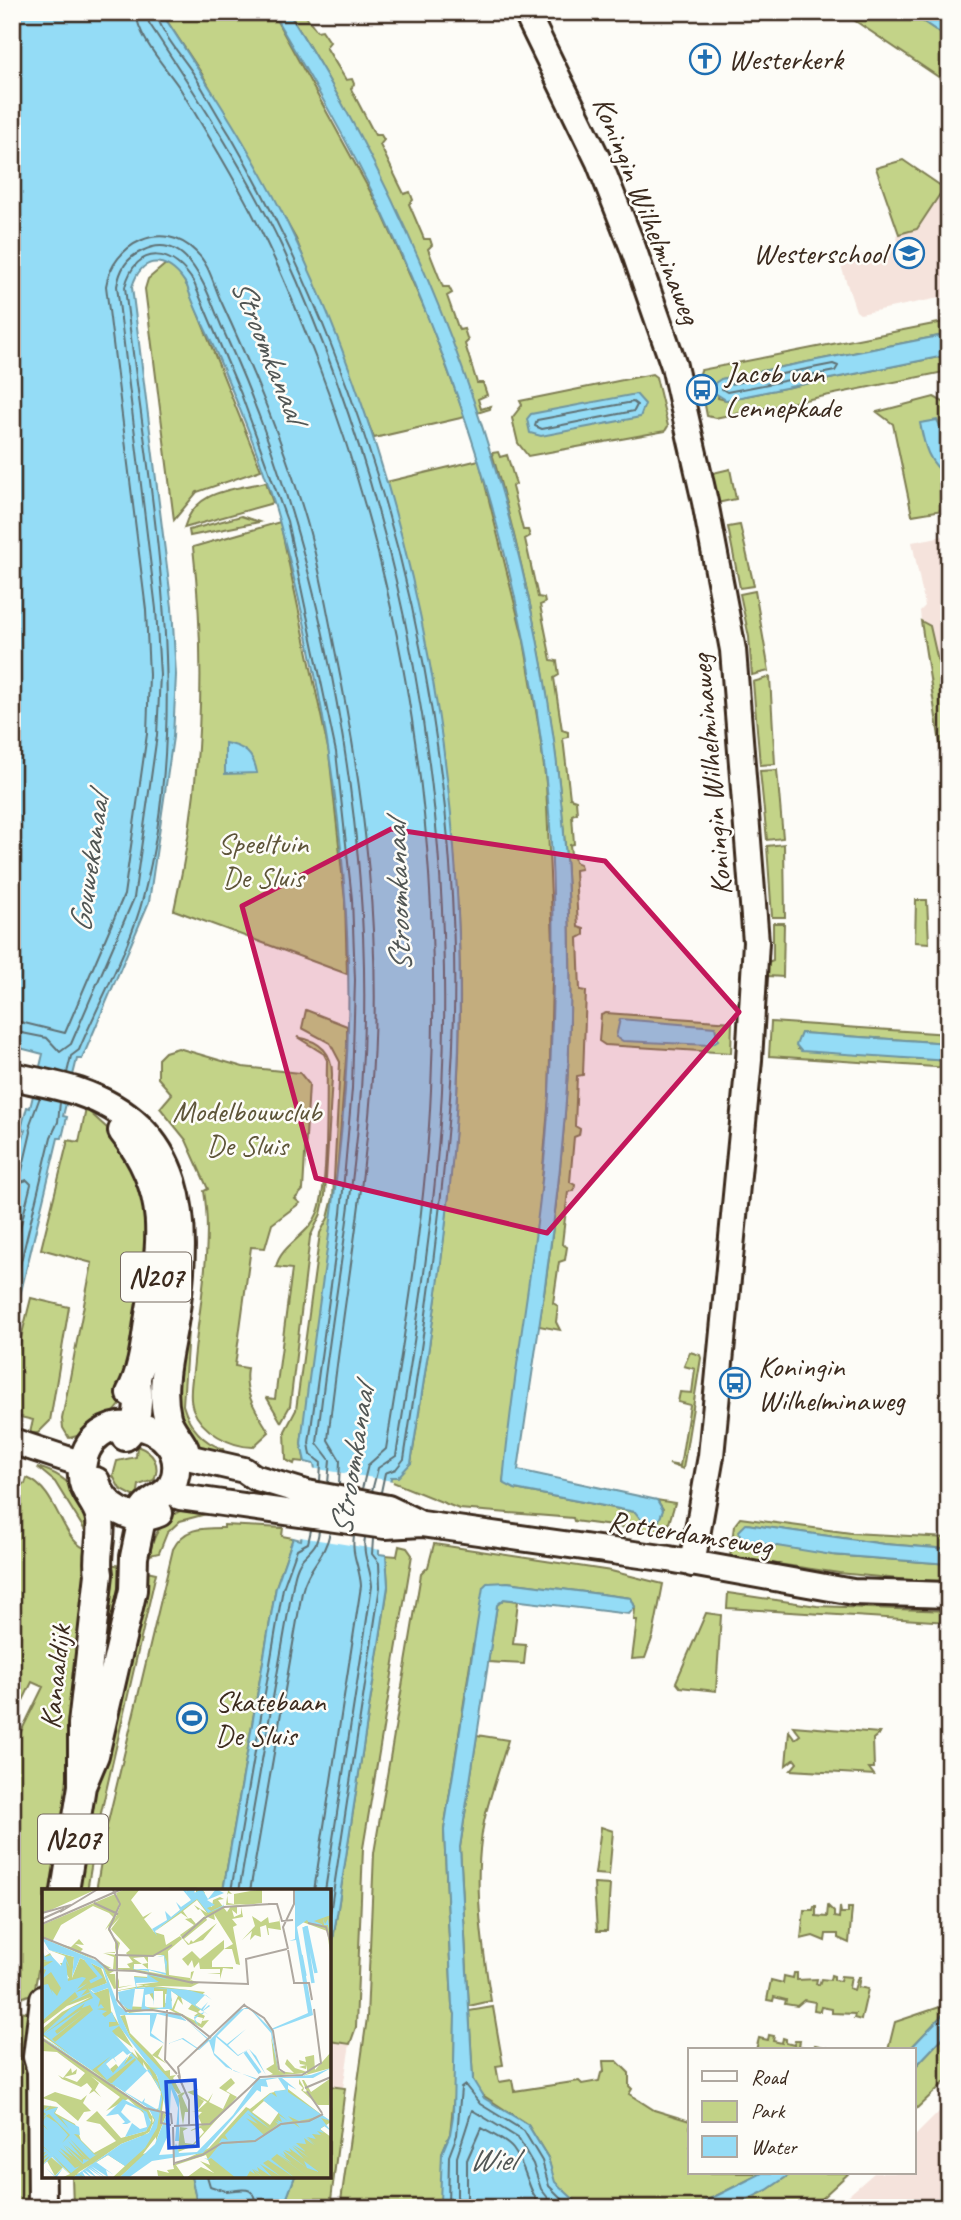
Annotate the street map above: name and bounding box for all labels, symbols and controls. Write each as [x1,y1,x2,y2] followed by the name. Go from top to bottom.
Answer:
[728,40,845,78] place label: Westerkerk
[688,42,722,76] church icon: Westerkerk
[584,91,711,331] street label: Koningin Wilhelminaweg
[753,234,891,272] place label: Westerschool
[892,236,926,270] school or university icon: Westerschool
[222,273,320,437] water label: Stroomkanaal
[723,354,843,426] place label: Jacob van Lennepkade
[685,373,719,407] bus stop icon: Jacob van Lennepkade
[681,651,740,897] street label: Koningin Wilhelminaweg
[59,783,120,935] water label: Gouwekanaal
[375,811,421,973] water label: Stroomkanaal
[218,824,310,896] park label: Speeltuin De Sluis
[173,1092,323,1164] park label: Modelbouwclub De Sluis
[121,1252,191,1302] road number: N207
[758,1347,906,1419] place label: Koningin Wilhelminaweg
[718,1366,752,1400] bus stop icon: Koningin Wilhelminaweg
[320,1373,386,1538] water label: Stroomkanaal
[605,1501,777,1565] street label: Rotterdamseweg
[31,1621,80,1731] street label: Kanaaldijk
[215,1682,327,1754] place label: Skatebaan De Sluis
[175,1701,209,1735] sports icon: Skatebaan De Sluis
[38,1814,108,1864] road number: N207
[42,1889,331,2178] inset map
[688,2048,916,2174] legend
[751,2064,790,2090] text: Road
[751,2098,786,2124] text: Park
[751,2134,798,2160] text: Water
[469,2139,525,2180] water label: Wiel

